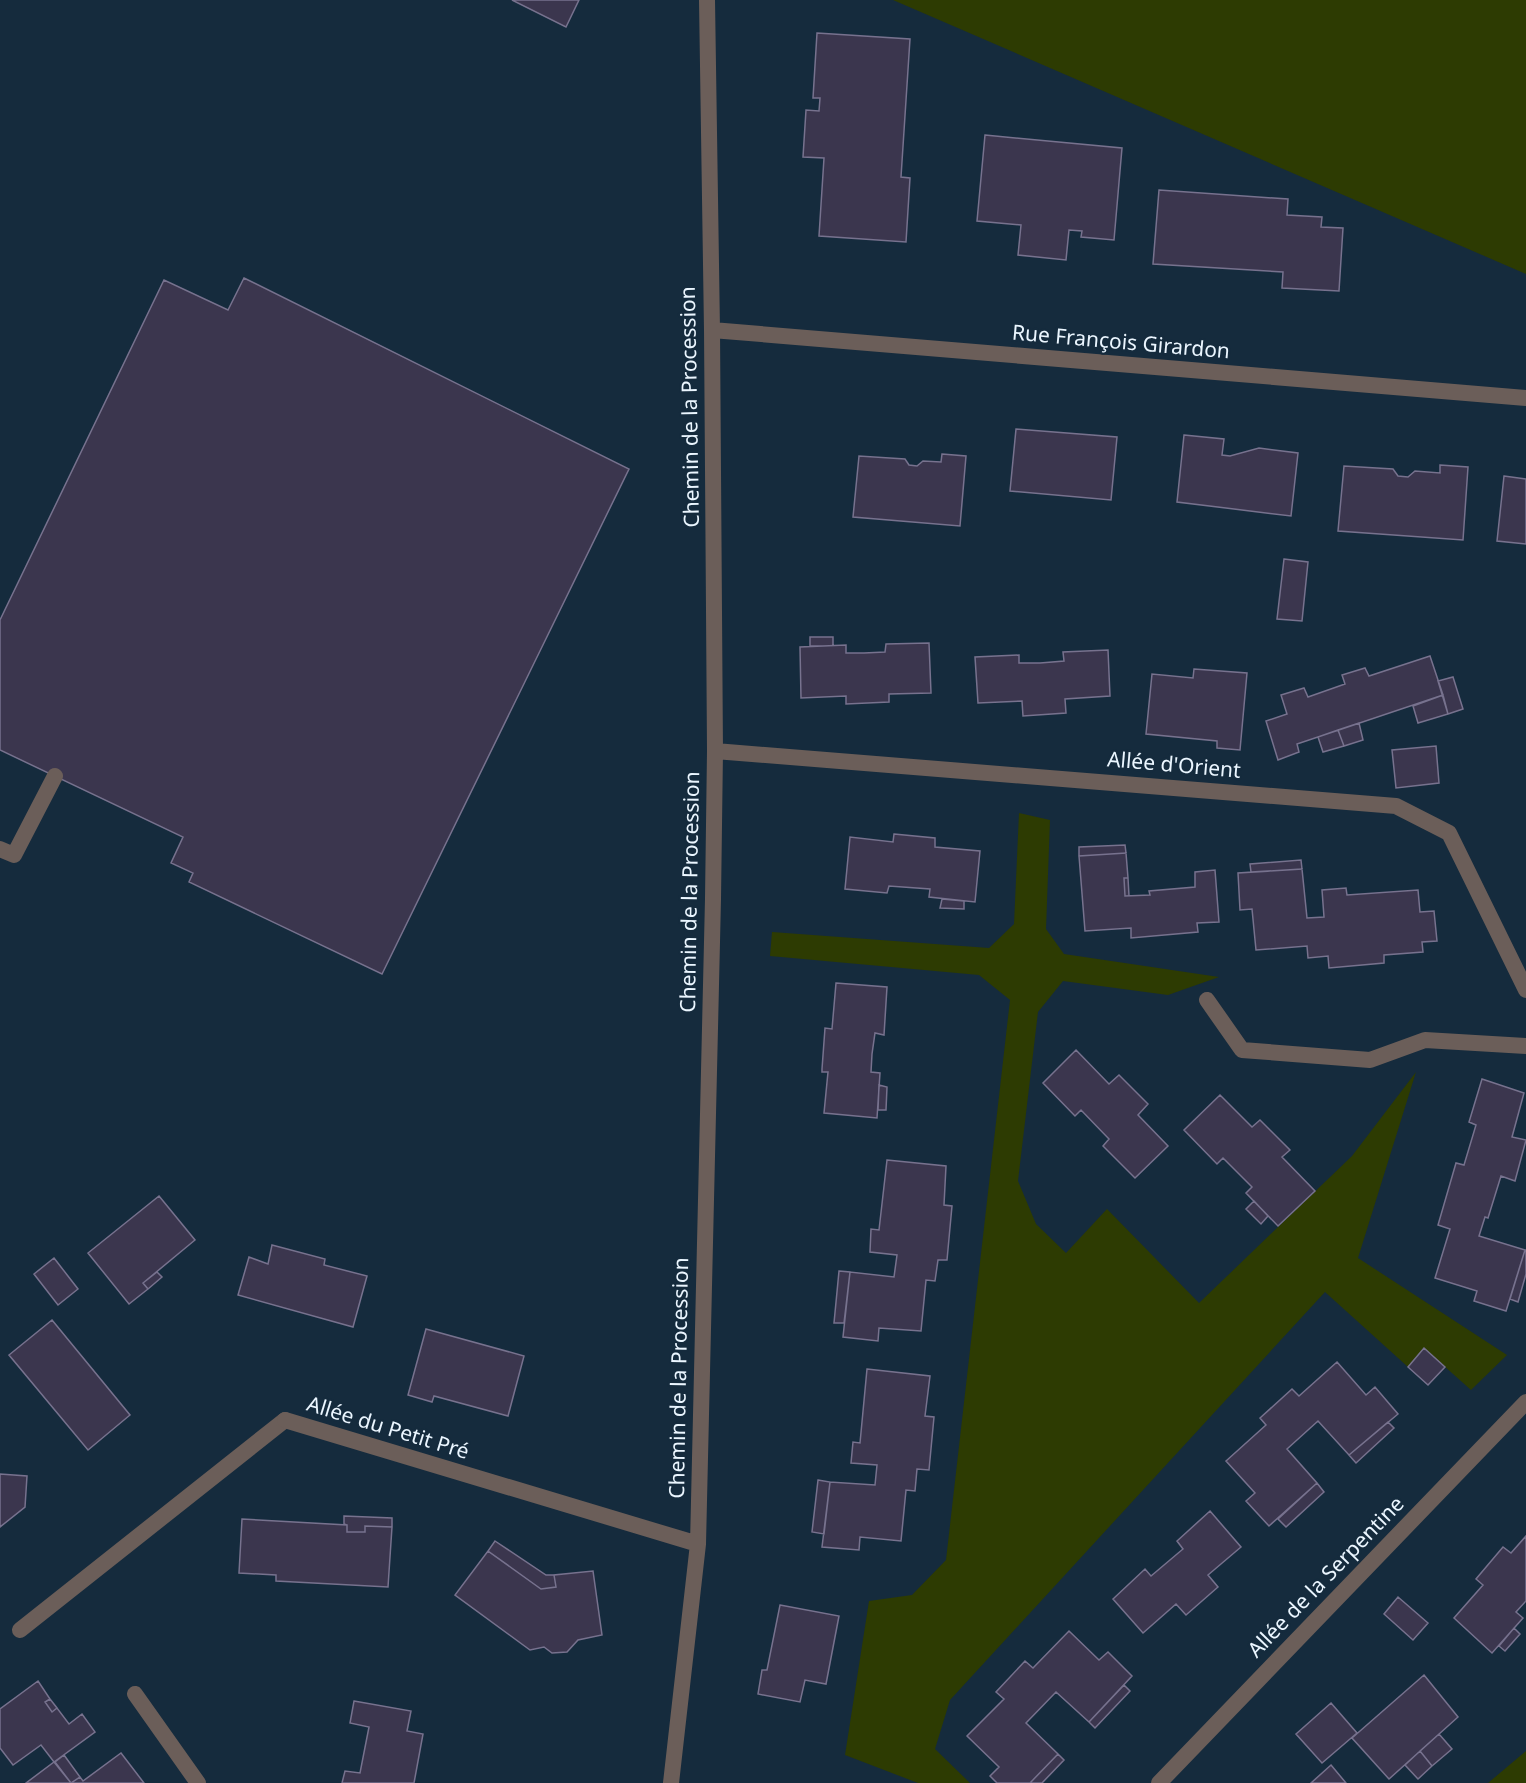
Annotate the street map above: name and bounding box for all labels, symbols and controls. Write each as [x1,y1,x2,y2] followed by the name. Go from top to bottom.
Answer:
[673,286,705,528] street label: Chemin de la Procession
[1011,318,1231,364] street label: Rue François Girardon
[1106,744,1242,784] street label: Allée d'Orient
[673,771,705,1013] street label: Chemin de la Procession
[662,1257,694,1499] street label: Chemin de la Procession
[304,1389,473,1465] street label: Allée du Petit Pré
[1241,1490,1410,1663] street label: Allée de la Serpentine

